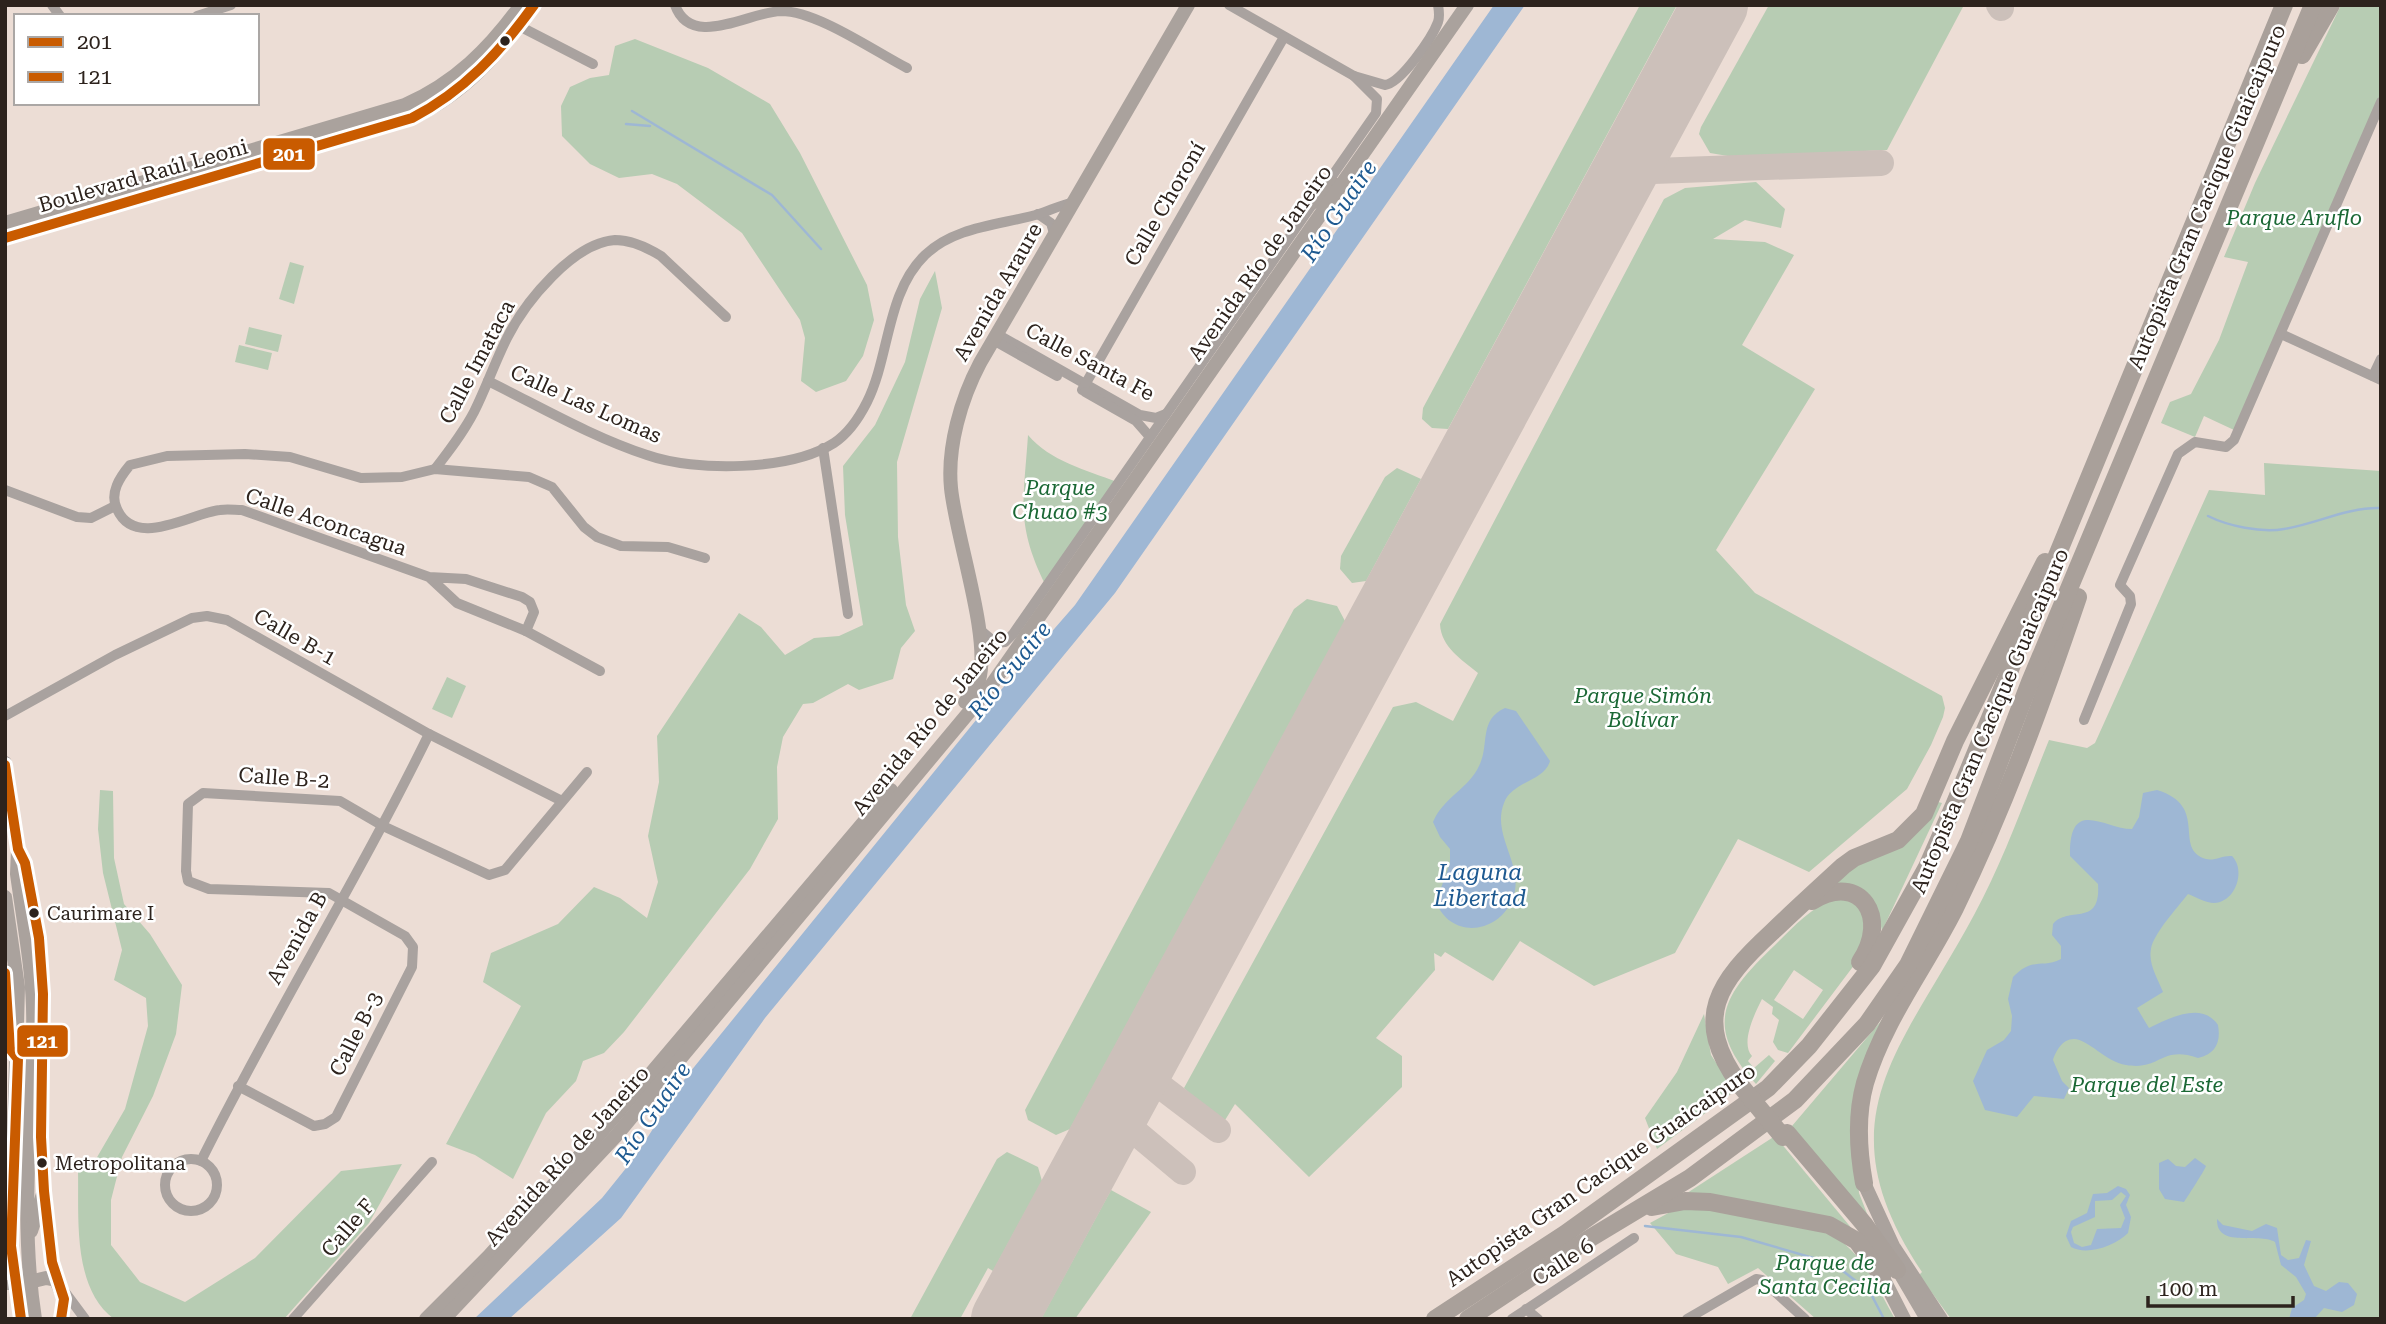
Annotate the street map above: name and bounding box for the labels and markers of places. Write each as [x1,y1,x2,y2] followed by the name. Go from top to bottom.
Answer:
[498,34,512,48] unlabelled marker
[47,902,154,925] place label: Caurimare I
[27,906,41,920] marker: Caurimare I
[55,1152,186,1175] place label: Metropolitana
[35,1156,49,1170] marker: Metropolitana

